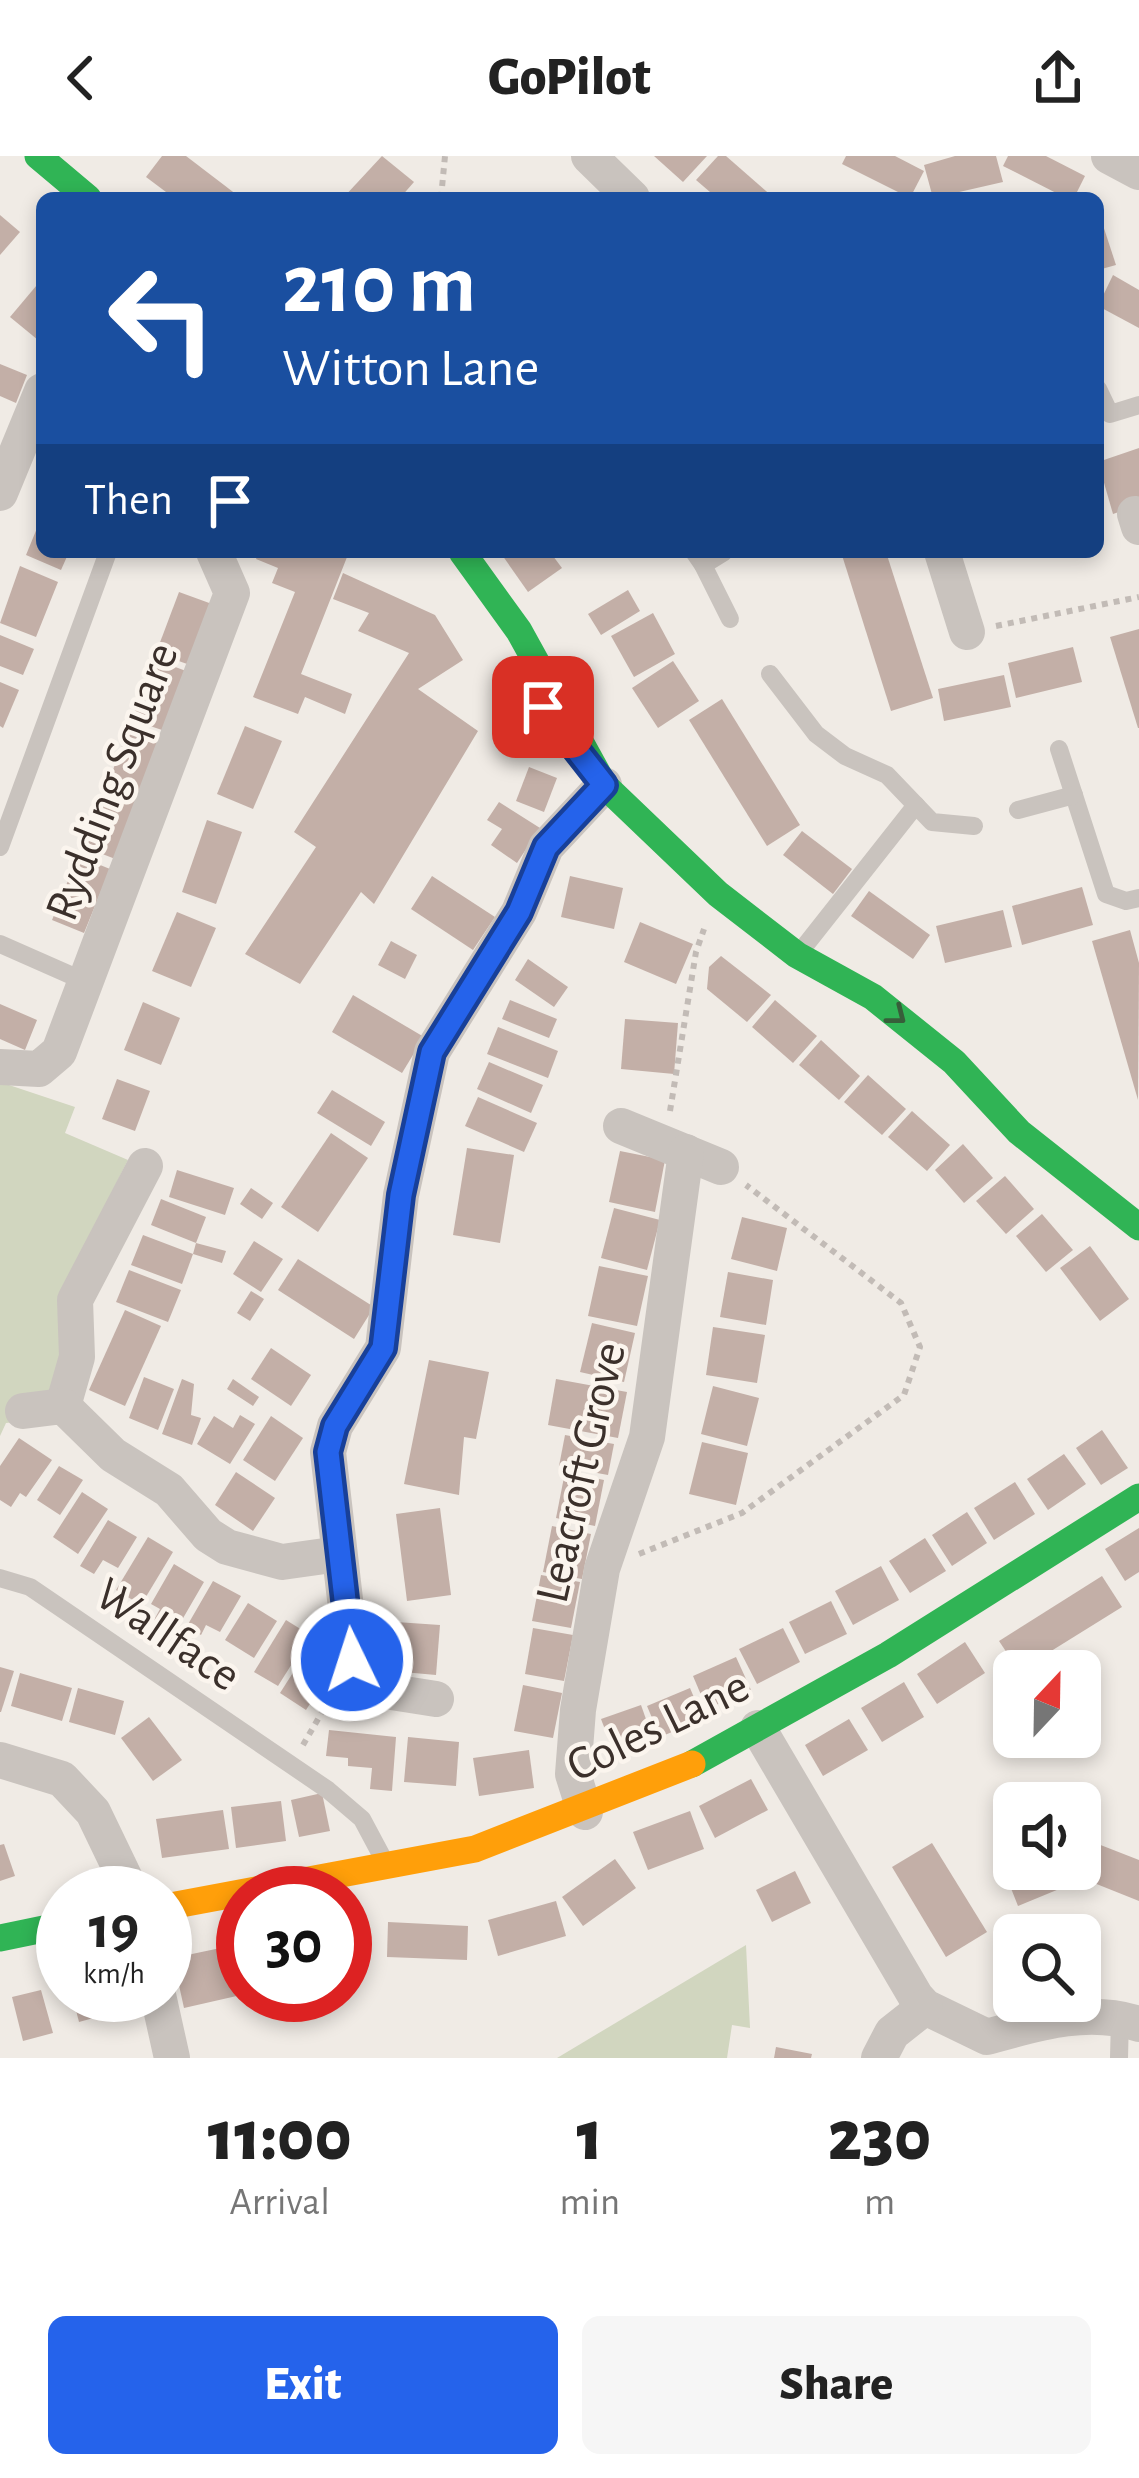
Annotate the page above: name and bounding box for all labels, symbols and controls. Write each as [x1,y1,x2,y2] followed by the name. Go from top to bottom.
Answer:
[48,45,114,111] icon: back
[1025,45,1091,111] icon: share
[488,51,651,105] text: GoPilot
[84,240,240,396] icon: left
[282,244,476,328] text: 210 m
[282,342,539,396] text: Witton Lane
[197,468,263,534] icon: arrive
[84,478,173,523] text: Then
[38,637,188,927] street label: Rydding Square
[492,656,594,758] pin
[510,674,576,740] icon: arrive
[883,1002,905,1023] one-way arrow
[529,1338,635,1608] street label: Leacroft Grove
[86,1570,248,1701] street label: Wallface
[289,1597,415,1723] position arrow
[993,1650,1101,1758] north arrow
[993,1650,1101,2022] map controls
[560,1662,757,1791] street label: Coles Lane
[993,1782,1101,1890] button: sound
[216,1866,372,2022] speed limit sign: 30
[89,1899,139,1959] text: 19
[993,1914,1101,2022] button: search
[83,1959,145,1989] text: km/h
[208,2101,352,2173] text: 11:00
[577,2101,603,2173] text: 1
[828,2101,931,2173] text: 230
[230,2183,330,2222] text: Arrival
[559,2183,620,2222] text: min
[864,2183,895,2222] text: m
[48,2316,558,2454] button: Exit
[582,2316,1091,2454] button: Share

